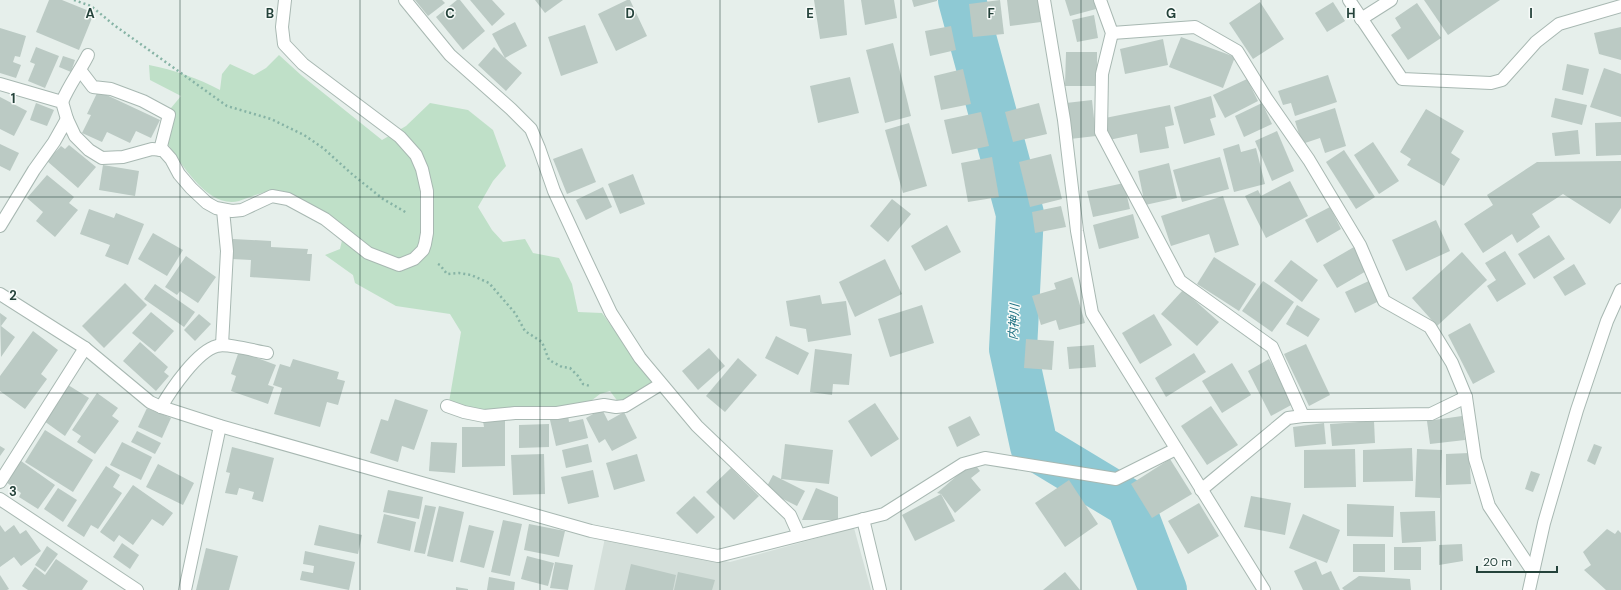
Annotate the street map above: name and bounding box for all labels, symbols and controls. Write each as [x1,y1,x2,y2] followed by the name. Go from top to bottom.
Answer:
[85,5,95,22] text: A
[266,5,274,22] text: B
[445,5,455,22] text: C
[625,5,635,22] text: D
[806,5,814,22] text: E
[987,5,995,22] text: F
[1166,5,1176,22] text: G
[1346,5,1356,22] text: H
[1529,5,1533,22] text: I
[11,90,15,107] text: 1
[9,287,17,304] text: 2
[1005,302,1023,340] water label: 内神川
[9,483,17,500] text: 3
[1477,548,1557,574] scale bar
[1483,554,1512,570] text: 20 m

